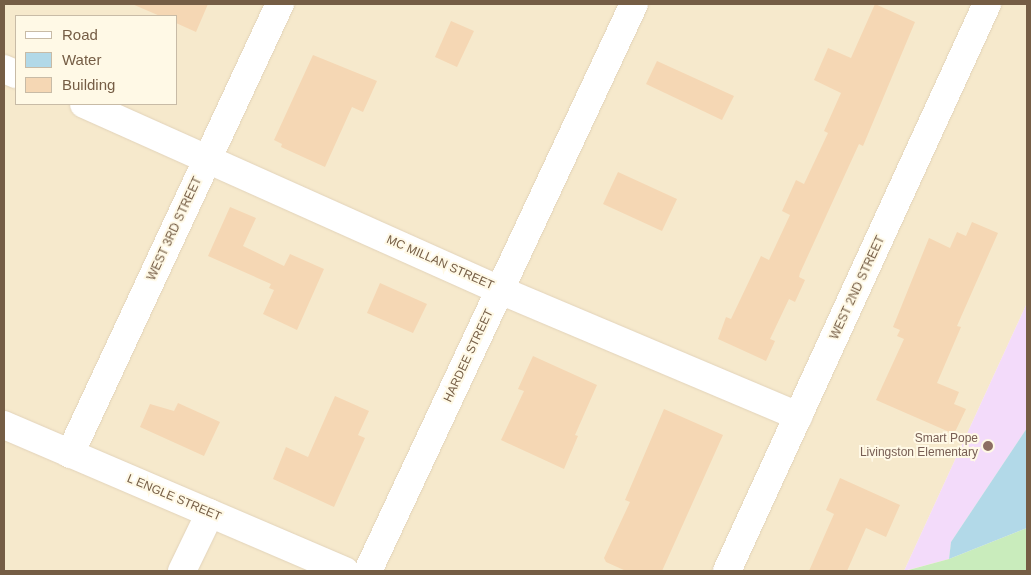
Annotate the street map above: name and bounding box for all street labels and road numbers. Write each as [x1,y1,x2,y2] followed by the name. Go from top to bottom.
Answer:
[145,175,205,283] street label: WEST 3RD STREET
[384,233,496,293] street label: MC MILLAN STREET
[828,234,888,342] street label: WEST 2ND STREET
[441,307,497,405] street label: HARDEE STREET
[125,472,223,524] street label: L ENGLE STREET

